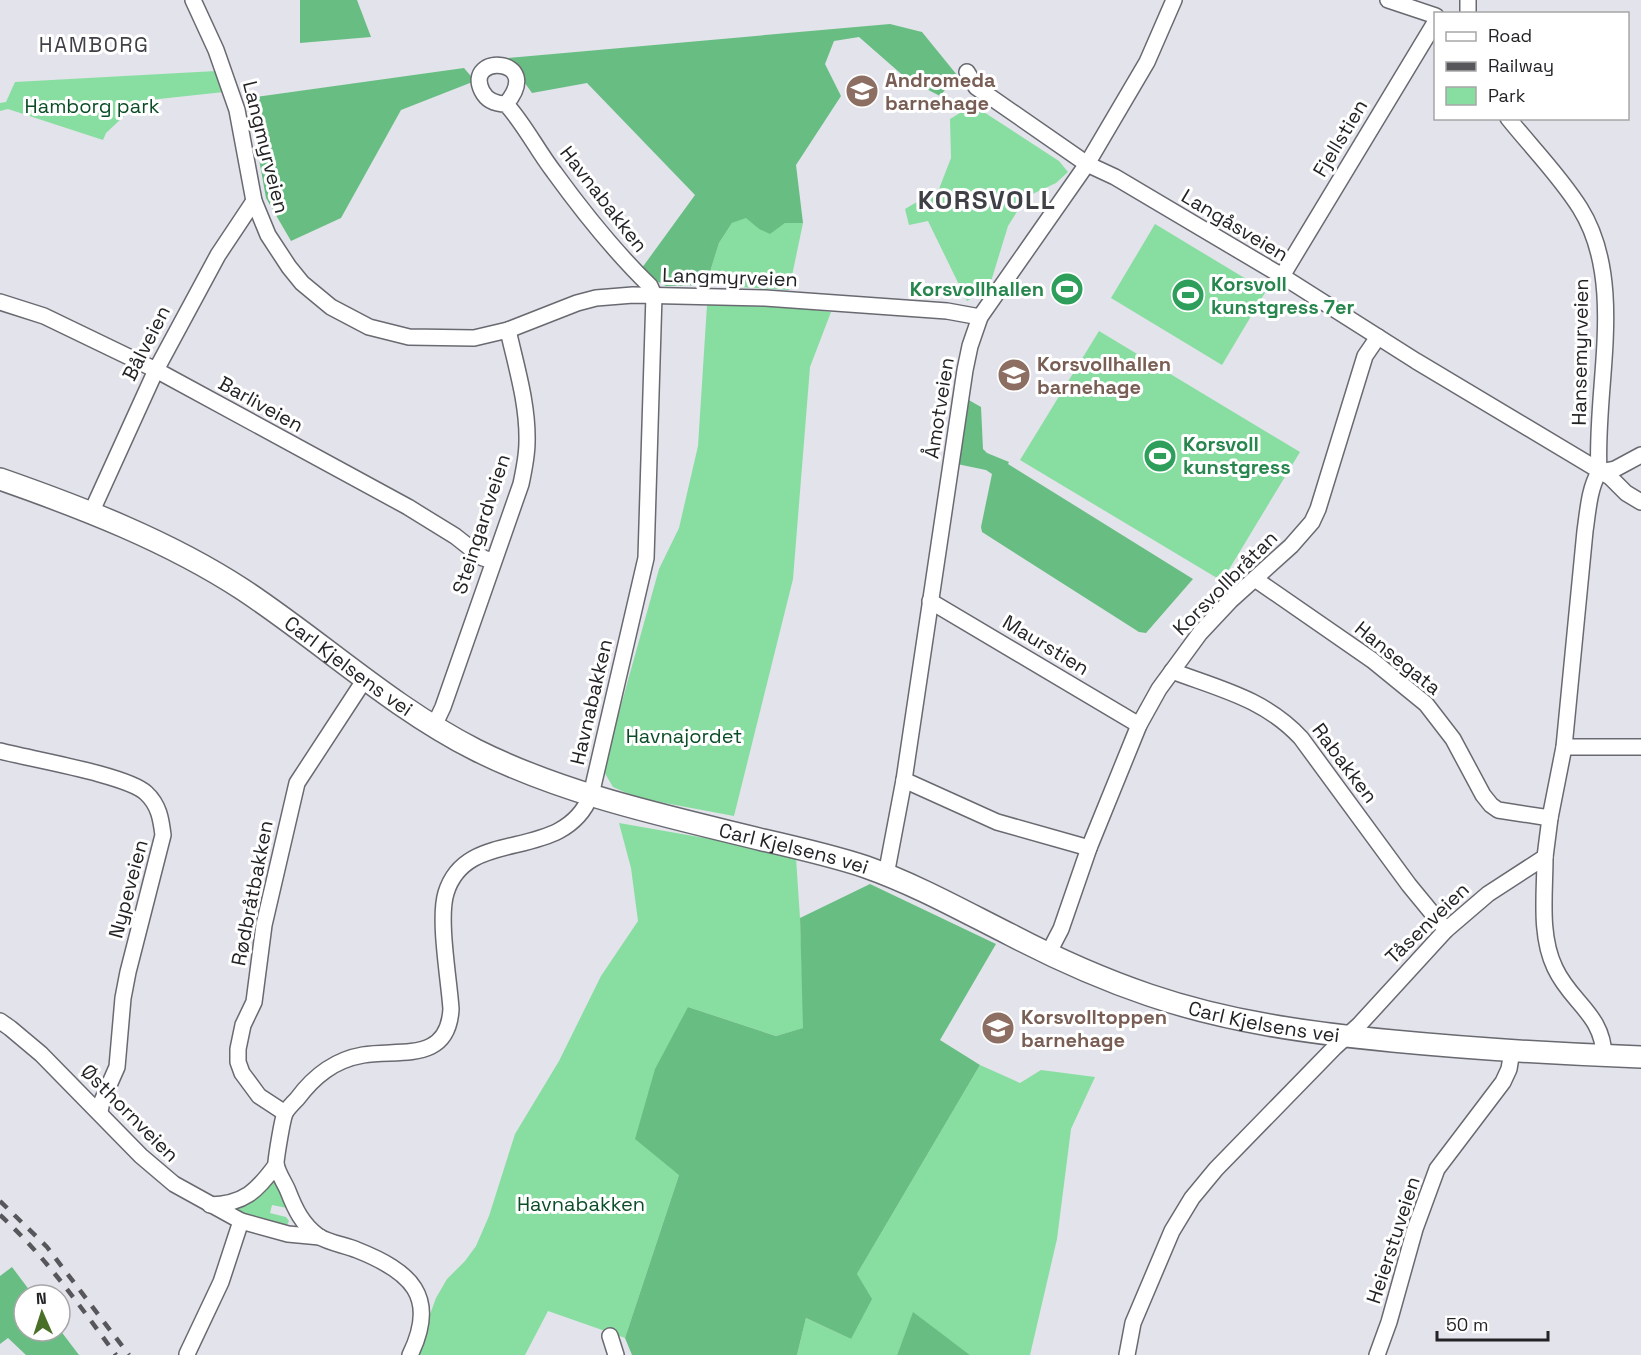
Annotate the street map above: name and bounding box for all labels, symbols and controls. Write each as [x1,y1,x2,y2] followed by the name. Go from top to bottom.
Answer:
[1434,12,1629,120] legend
[1488,24,1532,47] text: Road
[39,31,149,58] district label: HAMBORG
[1488,54,1554,77] text: Railway
[885,67,996,116] place label: Andromeda barnehage
[844,73,880,109] school or university icon: Andromeda barnehage
[237,78,295,216] street label: Langmyrveien
[1488,84,1526,107] text: Park
[25,93,160,119] park label: Hamborg park
[1307,94,1373,182] street label: Fjellstien
[554,141,654,257] street label: Havnabakken
[918,183,1056,217] district label: KORSVOLL
[1177,183,1293,267] street label: Langåsveien
[662,262,798,292] street label: Langmyrveien
[1049,271,1085,307] sports icon: Korsvollhallen
[1211,271,1354,320] place label: Korsvoll kunstgress 7er
[910,276,1044,302] place label: Korsvollhallen
[1170,277,1206,313] sports icon: Korsvoll kunstgress 7er
[1566,278,1594,426] street label: Hansemyrveien
[116,301,176,385] street label: Bålveien
[1037,351,1171,400] place label: Korsvollhallen barnehage
[918,356,960,460] street label: Åmotveien
[996,357,1032,393] school or university icon: Korsvollhallen barnehage
[214,370,308,438] street label: Barliveien
[1183,431,1291,480] place label: Korsvoll kunstgress
[1142,438,1178,474] sports icon: Korsvoll kunstgress
[446,451,516,597] street label: Steingardveien
[1167,525,1283,641] street label: Korsvollbråtan
[998,609,1094,681] street label: Maurstien
[279,610,418,722] street label: Carl Kjelsens vei
[1350,615,1446,701] street label: Hansegata
[564,637,618,767] street label: Havnabakken
[1306,718,1384,808] street label: Rabakken
[626,723,742,749] park label: Havnajordet
[716,817,872,880] street label: Carl Kjelsens vei
[225,818,279,968] street label: Rødbråtbakken
[102,837,154,941] street label: Nypeveien
[1379,876,1475,970] street label: Tåsenveien
[1185,995,1341,1048] street label: Carl Kjelsens vei
[1021,1004,1167,1053] place label: Korsvolltoppen barnehage
[980,1010,1016,1046] school or university icon: Korsvolltoppen barnehage
[75,1058,185,1168] street label: Østhornveien
[1360,1173,1426,1307] street label: Heierstuveien
[517,1191,645,1217] park label: Havnabakken
[12,1283,72,1343] north arrow
[35,1288,47,1309] text: N
[1437,1304,1548,1342] scale bar
[1446,1313,1488,1336] text: 50 m

